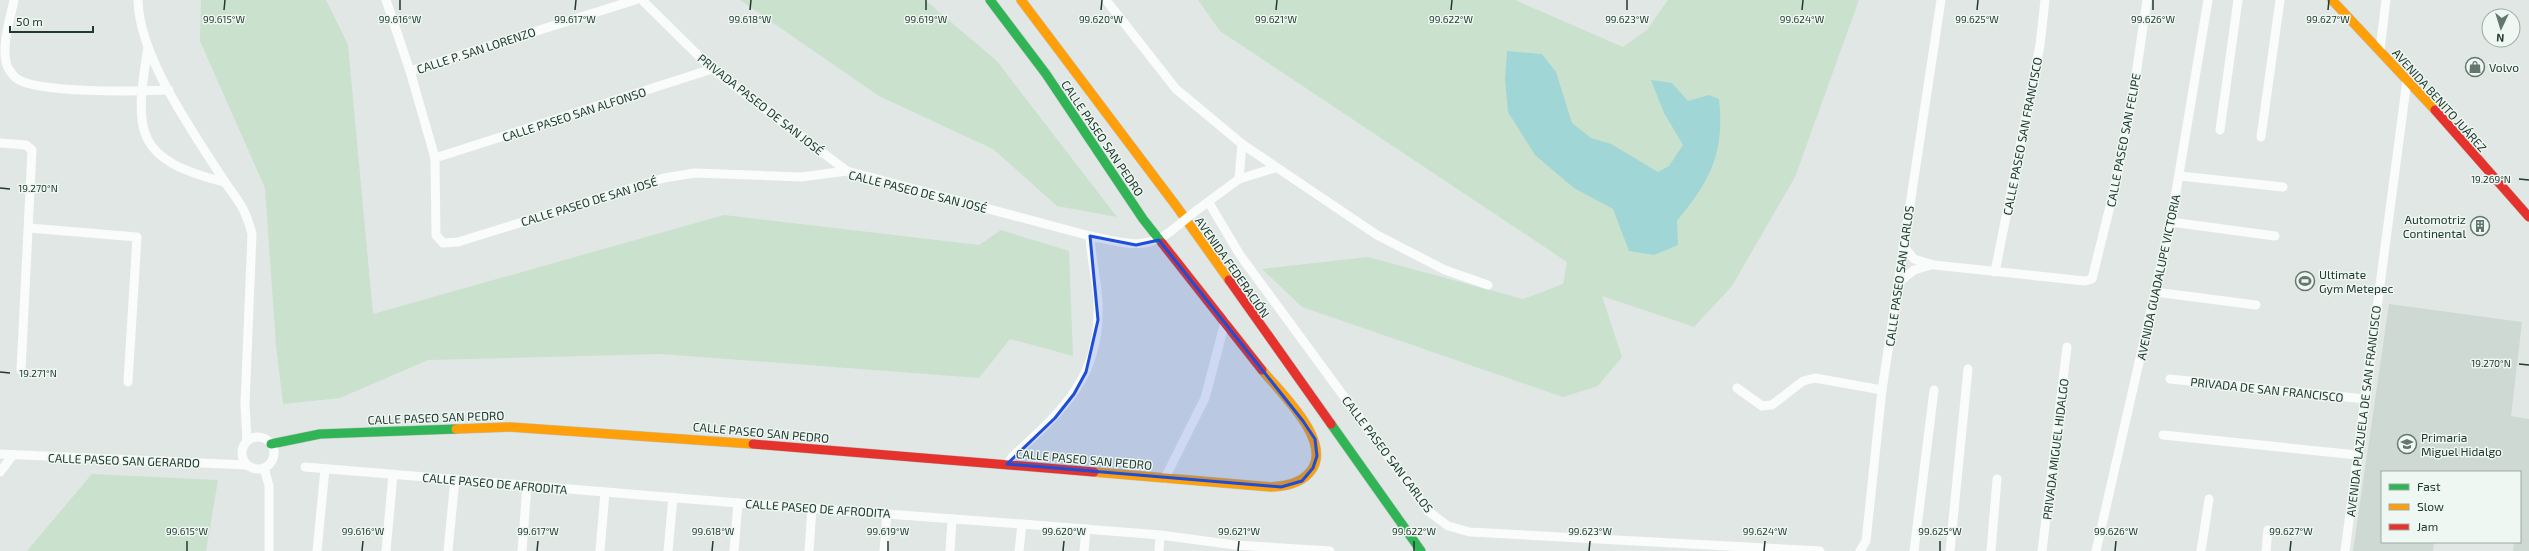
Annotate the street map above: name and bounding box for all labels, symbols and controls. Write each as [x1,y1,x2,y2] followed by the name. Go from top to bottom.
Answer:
[10,8,93,34] scale bar
[2481,8,2521,48] north arrow
[203,13,245,25] text: 99.615°W
[379,13,422,25] text: 99.616°W
[554,13,596,25] text: 99.617°W
[729,13,772,25] text: 99.618°W
[905,13,948,25] text: 99.619°W
[1079,13,1124,25] text: 99.620°W
[1255,13,1298,25] text: 99.621°W
[1429,13,1473,25] text: 99.622°W
[1605,13,1649,25] text: 99.623°W
[1780,13,1825,25] text: 99.624°W
[1955,13,1999,25] text: 99.625°W
[2131,13,2175,25] text: 99.626°W
[2306,13,2350,25] text: 99.627°W
[16,14,43,28] text: 50 m
[415,24,537,76] street label: CALLE P. SAN LORENZO
[2496,32,2505,45] text: N
[2390,46,2490,155] street label: AVENIDA BENITO JUÁREZ
[695,50,827,158] street label: PRIVADA PASEO DE SAN JOSÉ
[2000,56,2044,216] street label: CALLE PASEO SAN FRANCISCO
[2464,56,2486,78] shop icon: Volvo
[2489,60,2519,74] place label: Volvo
[2103,72,2143,208] street label: CALLE PASEO SAN FELIPE
[1059,77,1147,199] street label: CALLE PASEO SAN PEDRO
[500,84,648,144] street label: CALLE PASEO SAN ALFONSO
[847,167,989,215] street label: CALLE PASEO DE SAN JOSÉ
[519,173,659,228] street label: CALLE PASEO DE SAN JOSÉ
[2471,173,2511,185] text: 19.269°N
[18,182,58,194] text: 19.270°N
[2134,192,2183,361] street label: AVENIDA GUADALUPE VICTORIA
[1882,204,1916,347] street label: CALLE PASEO SAN CARLOS
[2403,212,2466,240] place label: Automotriz Continental
[1193,214,1273,320] street label: AVENIDA FEDERACIÓN
[2469,215,2491,237] building icon: Automotriz Continental
[2319,267,2393,295] place label: Ultimate Gym Metepec
[2294,270,2316,292] sports icon: Ultimate Gym Metepec
[2343,305,2383,517] street label: AVENIDA PLAZUELA DE SAN FRANCISCO
[2471,357,2511,369] text: 19.270°N
[19,367,57,379] text: 19.271°N
[2190,374,2344,404] street label: PRIVADA DE SAN FRANCISCO
[2039,378,2071,520] street label: PRIVADA MIGUEL HIDALGO
[1340,393,1436,515] street label: CALLE PASEO SAN CARLOS
[367,408,505,426] street label: CALLE PASEO SAN PEDRO
[692,419,830,445] street label: CALLE PASEO SAN PEDRO
[2421,430,2502,458] place label: Primaria Miguel Hidalgo
[2396,433,2418,455] school or university icon: Primaria Miguel Hidalgo
[1015,446,1153,472] street label: CALLE PASEO SAN PEDRO
[48,450,200,470] street label: CALLE PASEO SAN GERARDO
[422,470,569,496] street label: CALLE PASEO DE AFRODITA
[2381,471,2521,543] legend
[2417,479,2441,493] text: Fast
[745,496,892,520] street label: CALLE PASEO DE AFRODITA
[2417,499,2444,513] text: Slow
[2417,519,2438,533] text: Jam
[166,525,208,537] text: 99.615°W
[342,525,385,537] text: 99.616°W
[517,525,559,537] text: 99.617°W
[692,525,735,537] text: 99.618°W
[867,525,910,537] text: 99.619°W
[1042,525,1087,537] text: 99.620°W
[1218,525,1261,537] text: 99.621°W
[1392,525,1436,537] text: 99.622°W
[1568,525,1612,537] text: 99.623°W
[1743,525,1788,537] text: 99.624°W
[1918,525,1962,537] text: 99.625°W
[2094,525,2138,537] text: 99.626°W
[2269,525,2313,537] text: 99.627°W

